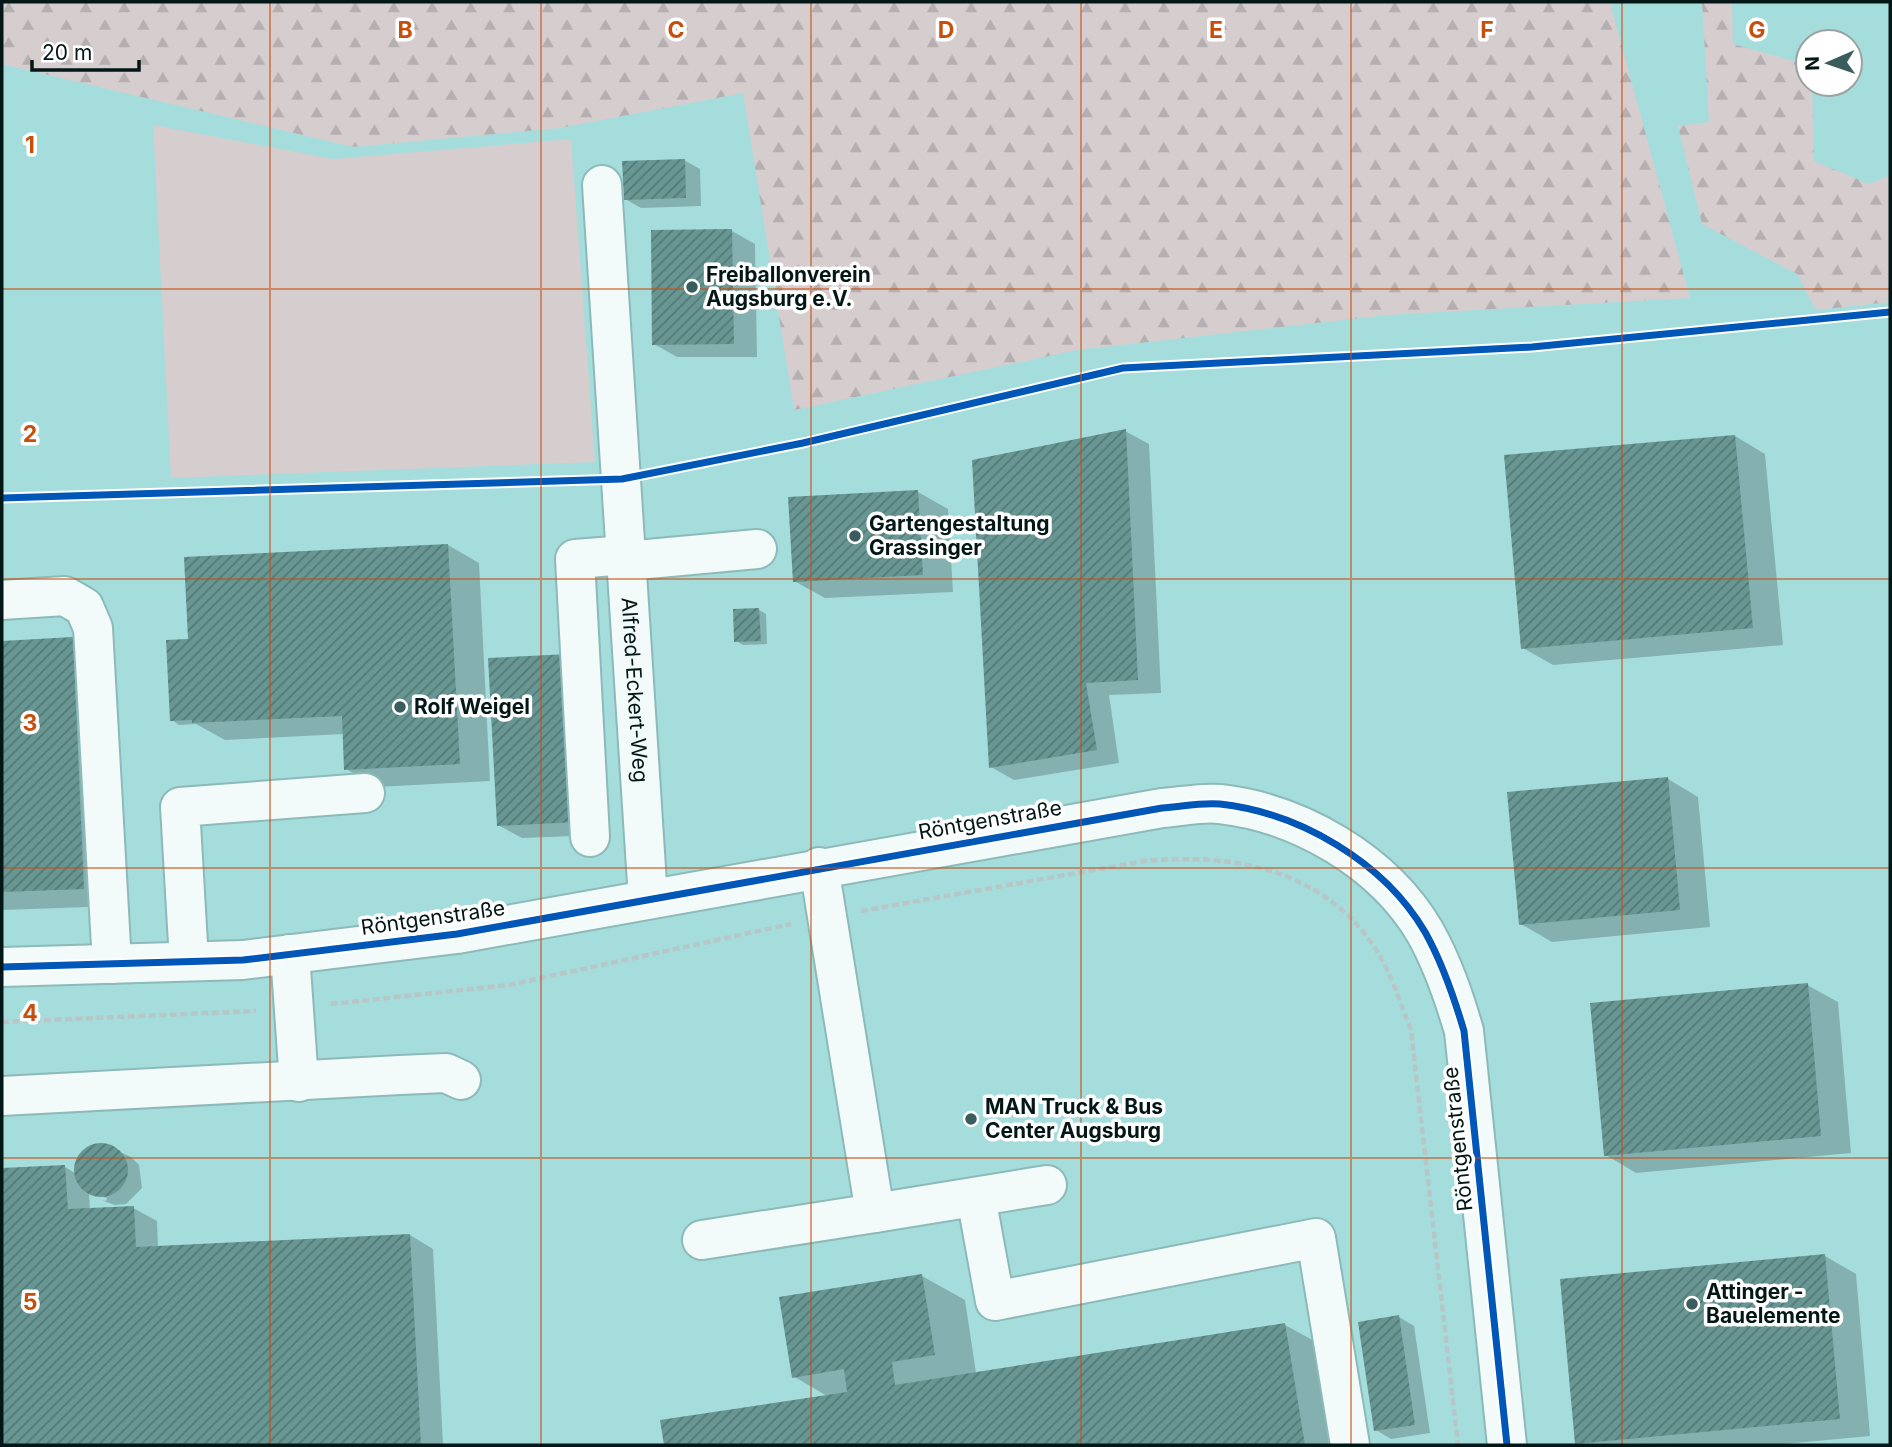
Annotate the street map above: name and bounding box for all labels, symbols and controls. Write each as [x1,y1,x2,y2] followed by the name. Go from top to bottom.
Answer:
[397,16,413,44] text: B
[667,16,685,44] text: C
[938,16,954,44] text: D
[1209,16,1223,44] text: E
[1480,16,1494,44] text: F
[1748,16,1766,44] text: G
[32,28,138,72] scale bar
[1794,28,1864,98] north arrow
[42,40,92,65] text: 20 m
[1801,56,1824,71] text: N
[25,131,35,159] text: 1
[706,262,871,311] place label: Freiballonverein Augsburg e.V.
[684,279,700,295] marker: Freiballonverein Augsburg e.V.
[23,420,37,448] text: 2
[869,511,1050,560] place label: Gartengestaltung Grassinger
[847,528,863,544] marker: Gartengestaltung Grassinger
[617,596,653,783] street label: Alfred-Eckert-Weg
[414,694,530,719] place label: Rolf Weigel
[392,699,408,715] marker: Rolf Weigel
[23,709,37,737] text: 3
[916,795,1064,844] street label: Röntgenstraße
[359,895,507,940] street label: Röntgenstraße
[22,999,38,1027] text: 4
[1437,1066,1478,1213] street label: Röntgenstraße
[985,1094,1163,1143] place label: MAN Truck & Bus Center Augsburg
[963,1111,979,1127] marker: MAN Truck & Bus Center Augsburg
[1706,1279,1841,1328] place label: Attinger - Bauelemente
[23,1288,37,1316] text: 5
[1684,1296,1700,1312] marker: Attinger - Bauelemente

